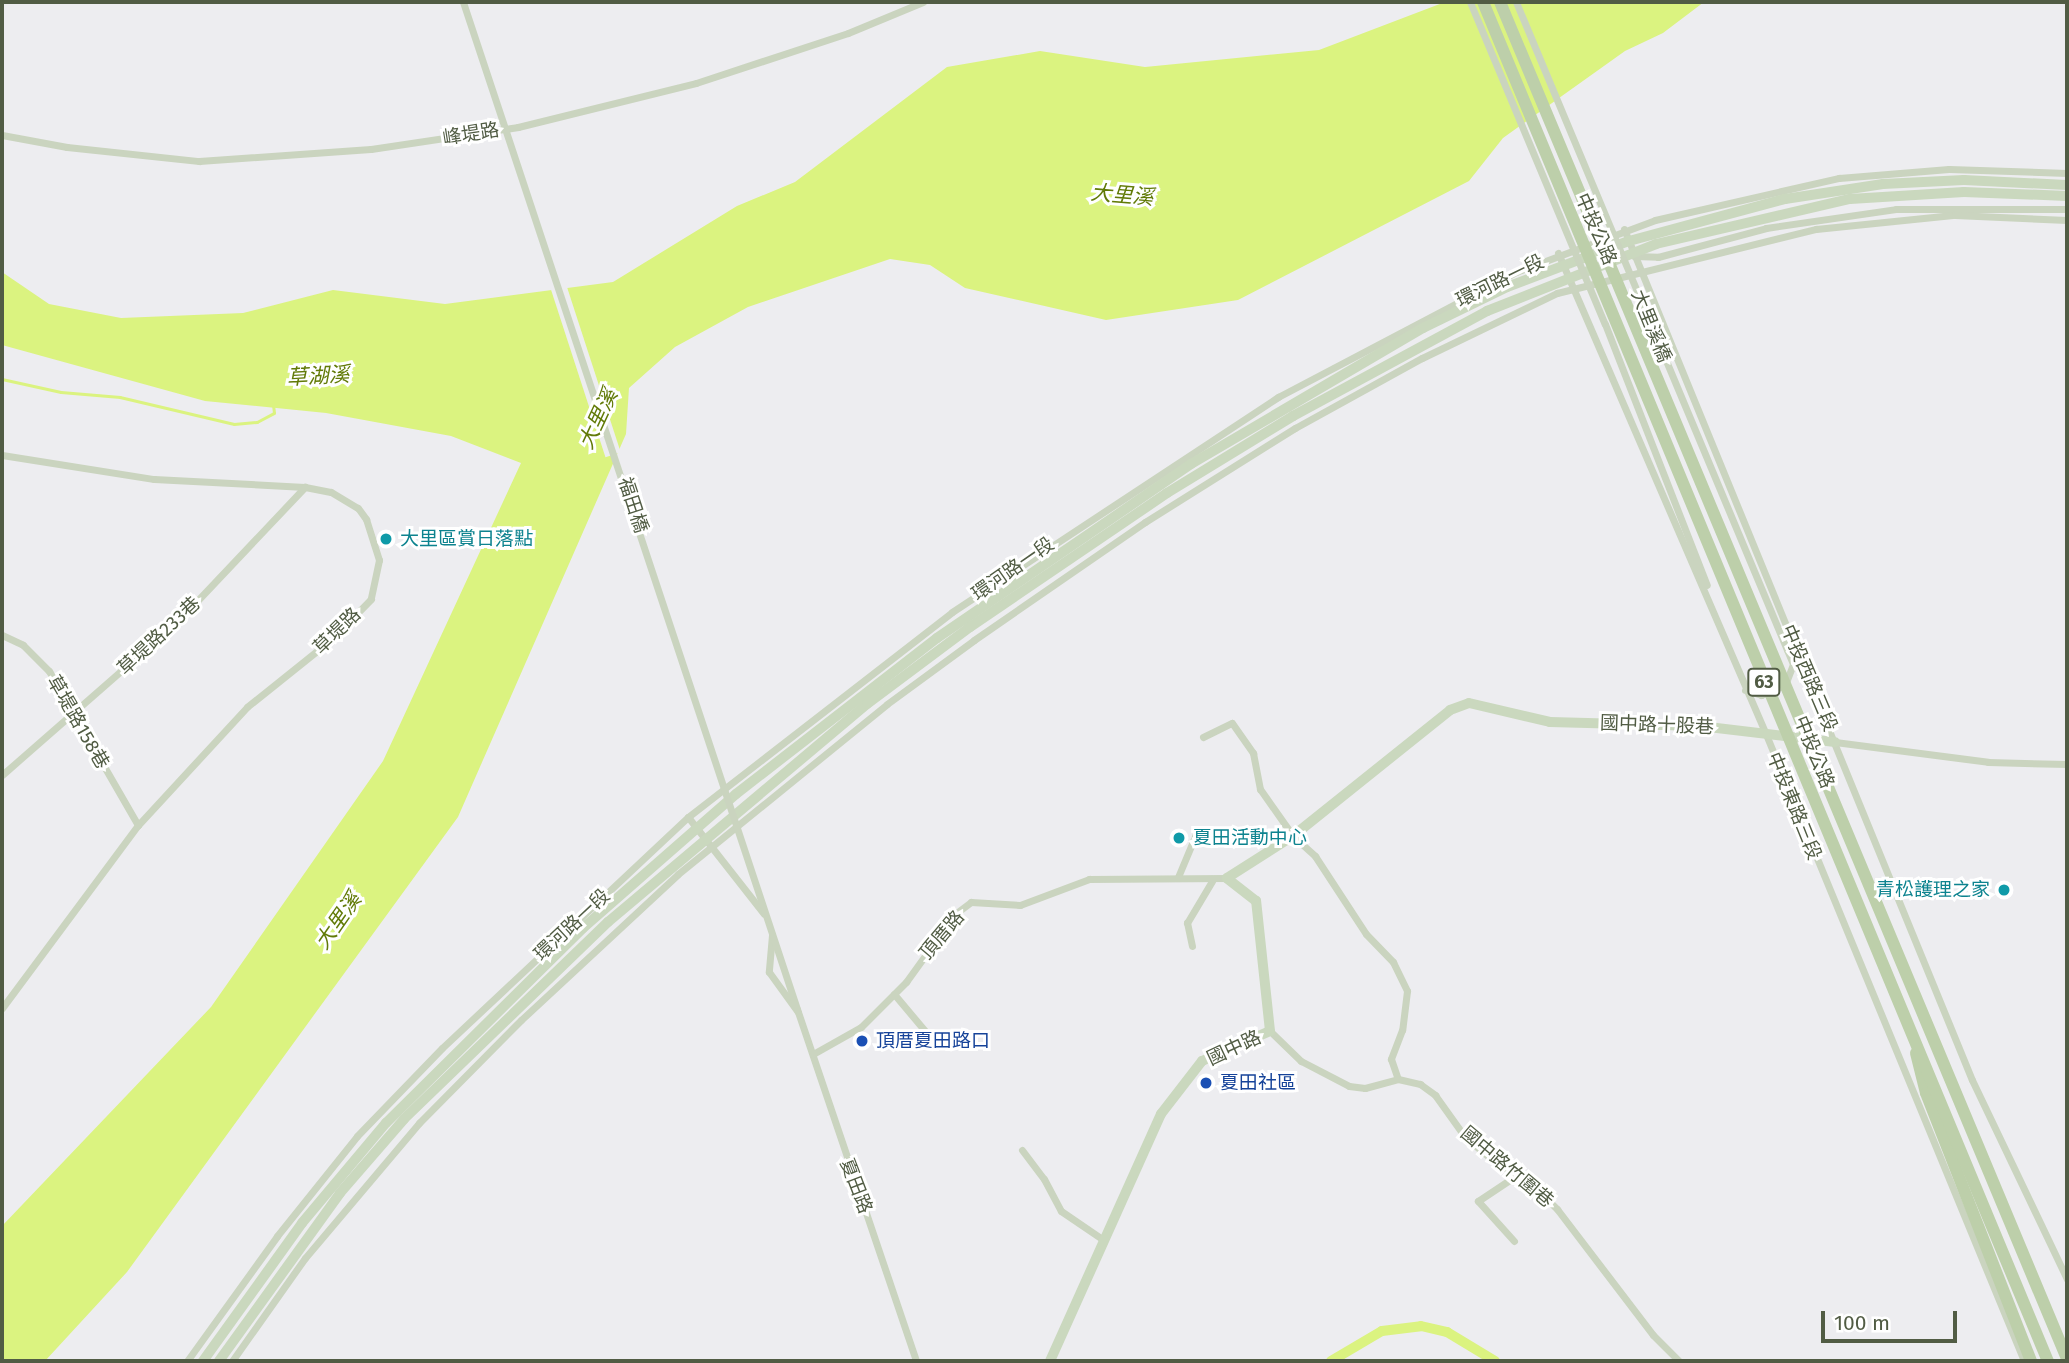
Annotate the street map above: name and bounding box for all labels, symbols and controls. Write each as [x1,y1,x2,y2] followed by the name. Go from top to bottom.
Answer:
[441,118,501,150] street label: 峰堤路
[1090,180,1154,210] water label: 大里溪
[1571,190,1621,268] street label: 中投公路
[1452,250,1548,312] street label: 環河路一段
[1626,286,1676,366] street label: 大里溪橋
[286,362,350,390] water label: 草湖溪
[573,385,623,453] water label: 大里溪
[613,474,653,536] street label: 福田橋
[400,528,533,550] place label: 大里區賞日落點
[378,531,394,547] marker: 大里區賞日落點
[968,532,1058,606] street label: 環河路一段
[113,592,205,680] street label: 草堤路233巷
[309,603,365,659] street label: 草堤路
[1776,621,1842,735] street label: 中投西路三段
[1746,668,1782,696] road number: 63
[42,671,114,773] street label: 草堤路158巷
[1600,712,1714,738] street label: 國中路十股巷
[1789,712,1839,792] street label: 中投公路
[1762,749,1826,863] street label: 中投東路三段
[1193,827,1307,849] place label: 夏田活動中心
[1171,830,1187,846] marker: 夏田活動中心
[1876,879,1990,901] place label: 青松護理之家
[1996,882,2012,898] marker: 青松護理之家
[529,884,615,966] street label: 環河路一段
[310,888,366,954] water label: 大里溪
[915,906,969,964] street label: 頂厝路
[1203,1026,1265,1070] street label: 國中路
[876,1030,990,1052] place label: 頂厝夏田路口
[854,1033,870,1049] marker: 頂厝夏田路口
[1220,1072,1296,1094] place label: 夏田社區
[1198,1075,1214,1091] marker: 夏田社區
[1456,1122,1558,1212] street label: 國中路竹圍巷
[835,1155,877,1217] street label: 夏田路
[1824,1296,1960,1340] scale bar
[1834,1310,1890,1336] text: 100 m

